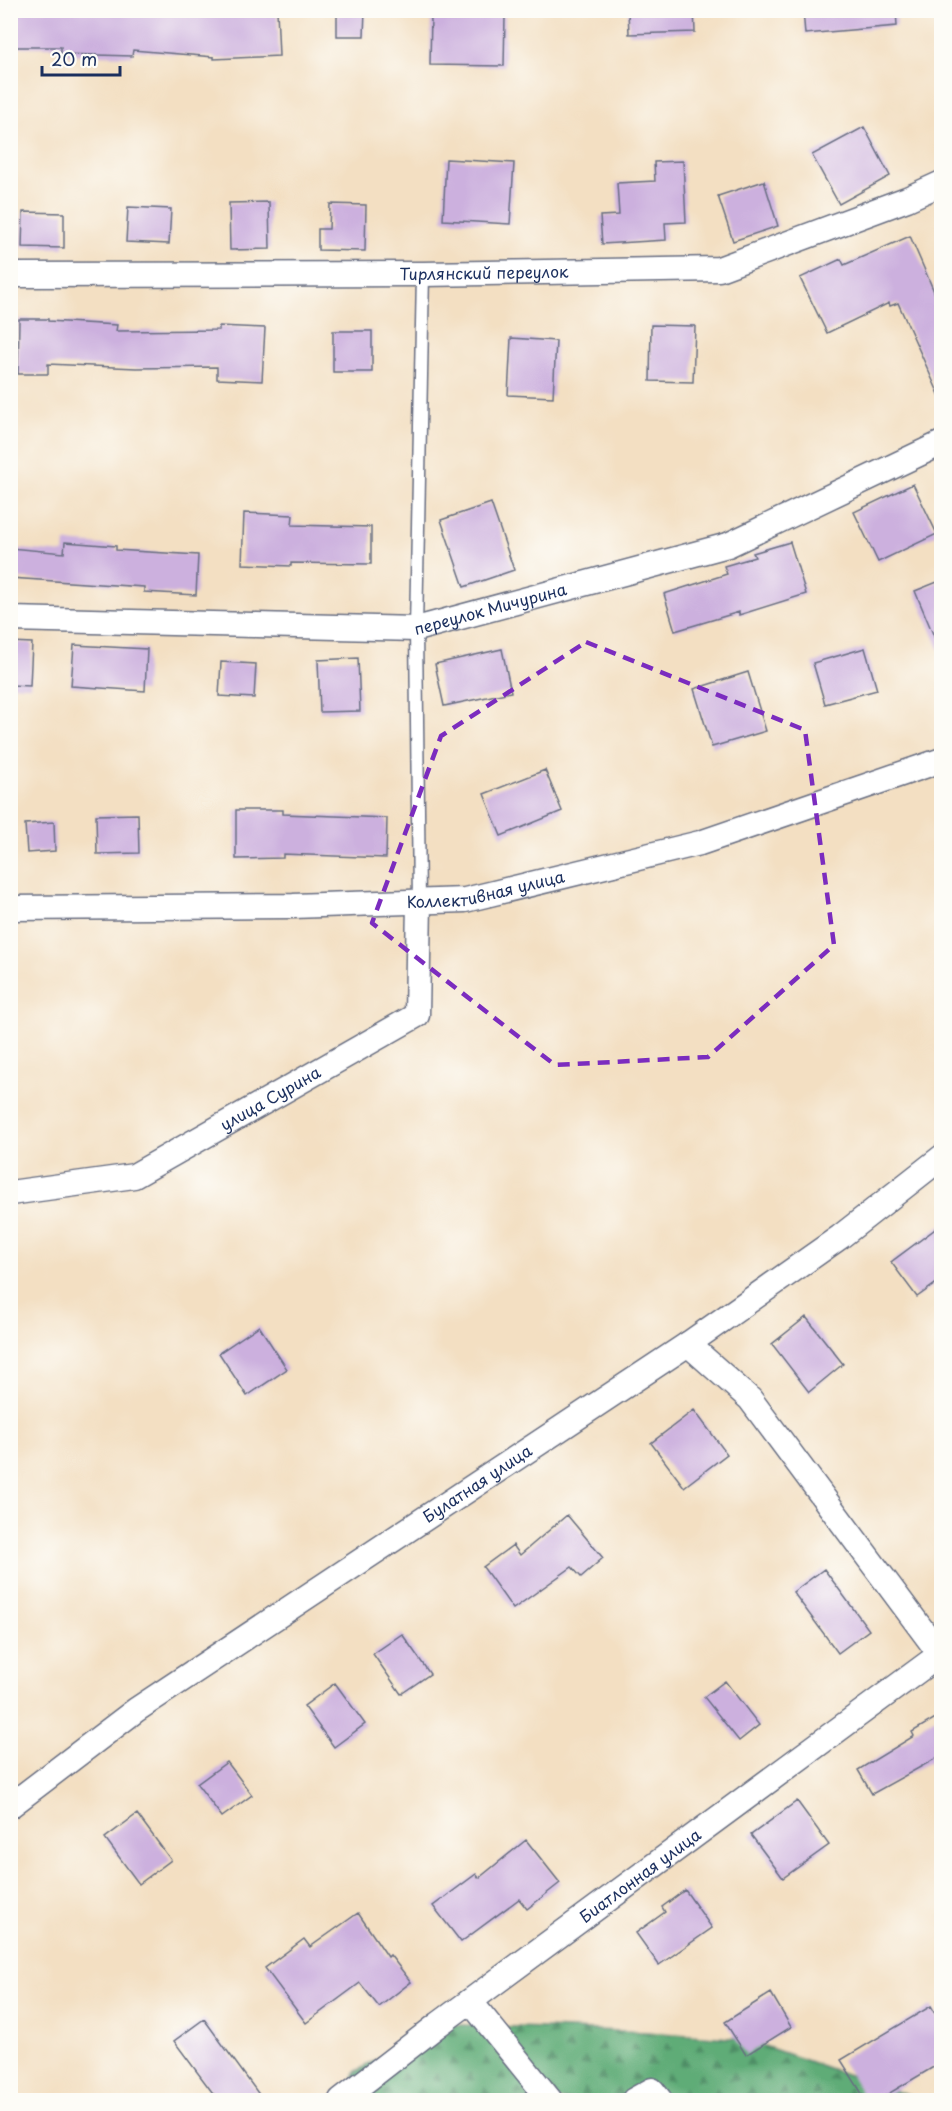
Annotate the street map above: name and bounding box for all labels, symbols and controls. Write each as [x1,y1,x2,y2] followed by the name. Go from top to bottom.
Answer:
[42,39,120,77] scale bar
[51,45,97,72] text: 20 m
[400,259,569,285] street label: Тирлянский переулок
[411,576,569,640] street label: переулок Мичурина
[406,863,567,913] street label: Коллективная улица
[215,1059,325,1136] street label: улица Сурина
[418,1438,536,1528] street label: Булатная улица
[574,1822,705,1928] street label: Биатлонная улица

